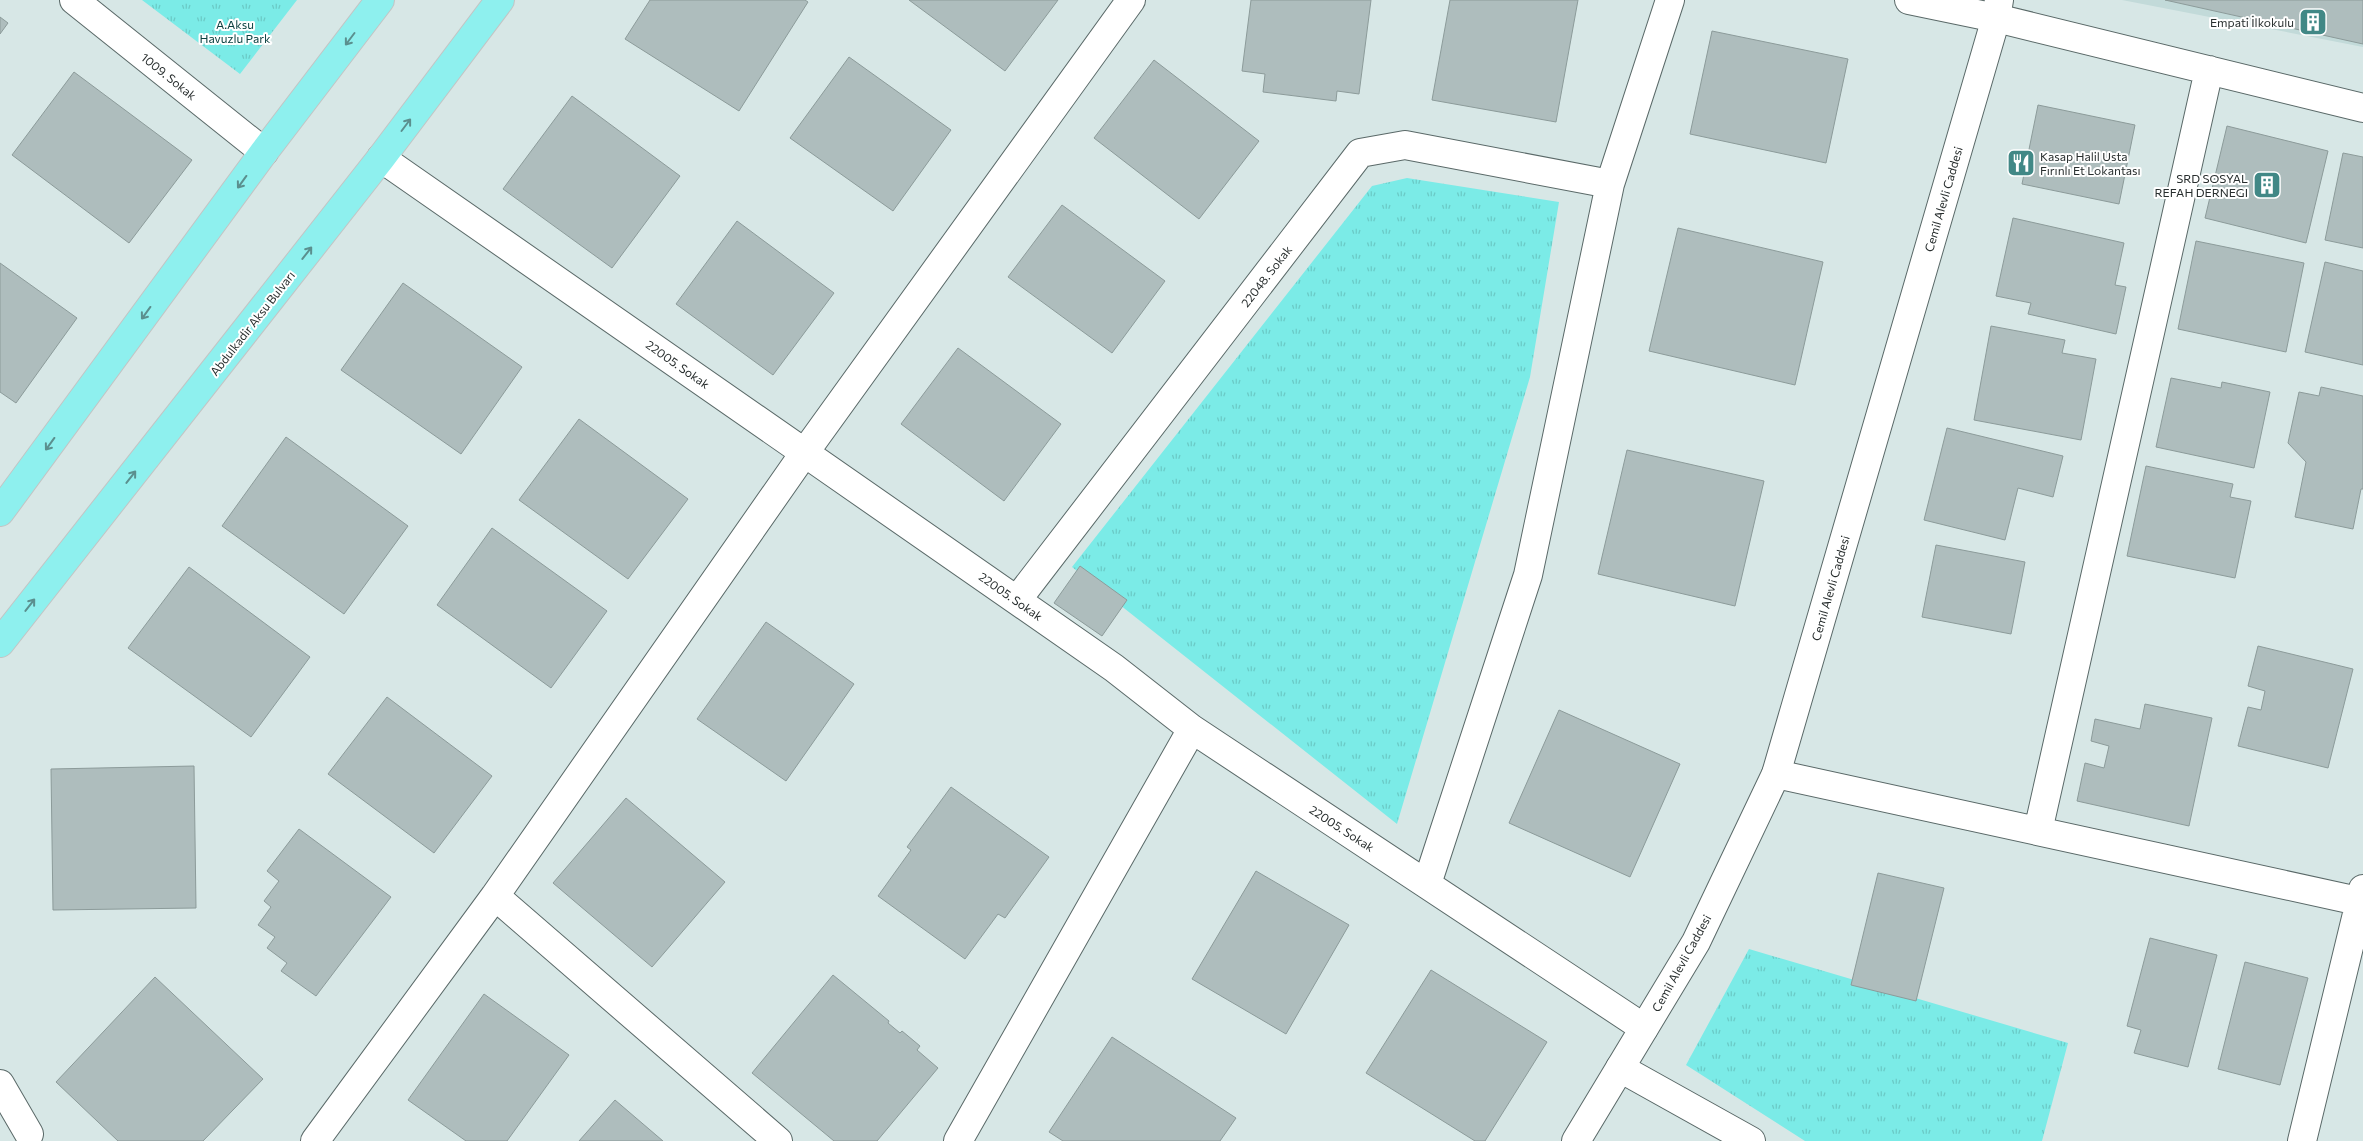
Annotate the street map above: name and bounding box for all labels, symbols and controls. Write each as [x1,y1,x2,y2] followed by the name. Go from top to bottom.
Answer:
[2298,7,2328,37] building icon: Empati İlkokulu
[2210,15,2294,29] place label: Empati İlkokulu
[199,17,271,45] park label: A.Aksu Havuzlu Park
[345,32,356,45] one-way arrow
[139,50,200,103] street label: 1009. Sokak
[401,119,412,132] one-way arrow
[1921,145,1965,253] street label: Cemil Alevli Caddesi
[2006,148,2036,178] restaurant icon: Kasap Halil Usta Fırınlı Et Lokantası
[2040,149,2141,177] place label: Kasap Halil Usta Fırınlı Et Lokantası
[2252,170,2282,200] building icon: SRD SOSYAL REFAH DERNEGI
[2155,171,2248,199] place label: SRD SOSYAL REFAH DERNEGI
[237,175,247,189] one-way arrow
[1238,242,1295,309] street label: 22048. Sokak
[301,247,312,260] one-way arrow
[207,268,297,378] street label: Abdulkadir Aksu Bulvarı
[141,306,151,320] one-way arrow
[644,337,713,391] street label: 22005. Sokak
[45,437,55,451] one-way arrow
[125,471,136,484] one-way arrow
[1808,534,1852,642] street label: Cemil Alevli Caddesi
[977,569,1046,623] street label: 22005. Sokak
[25,599,36,612] one-way arrow
[1307,802,1377,854] street label: 22005. Sokak
[1649,912,1713,1014] street label: Cemil Alevli Caddesi

